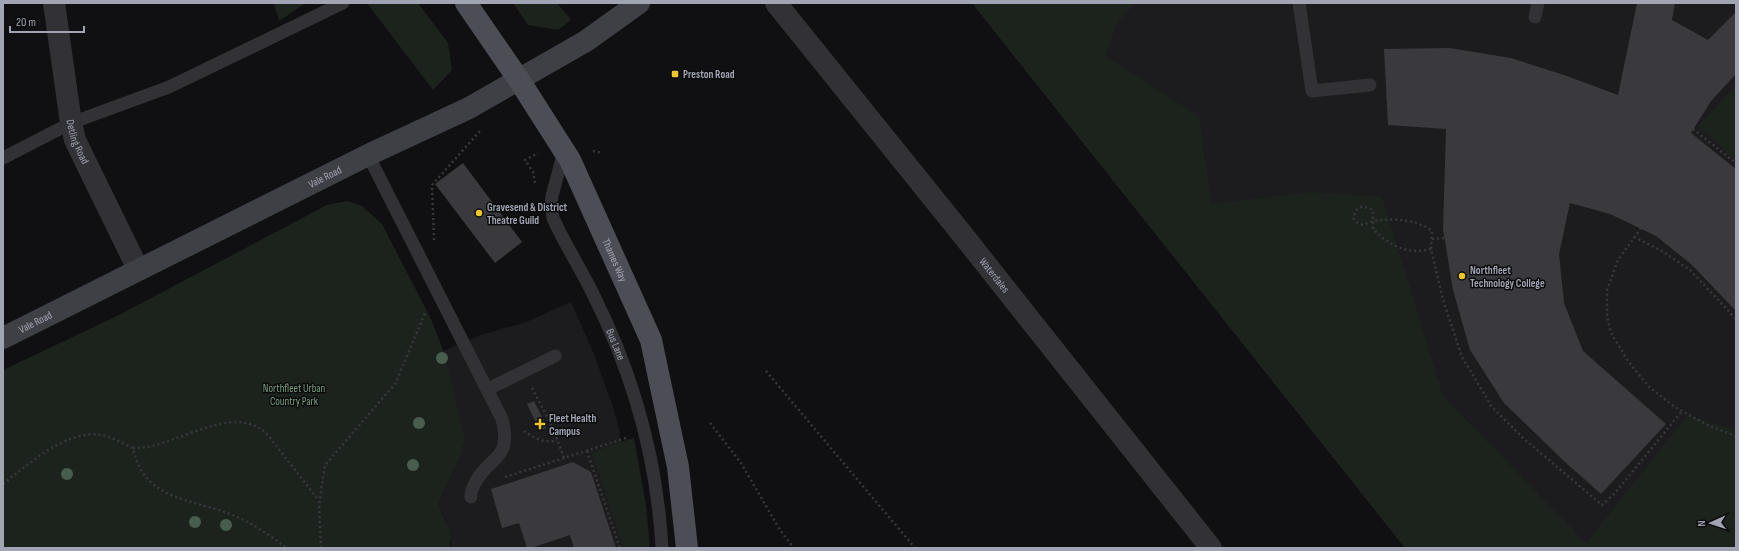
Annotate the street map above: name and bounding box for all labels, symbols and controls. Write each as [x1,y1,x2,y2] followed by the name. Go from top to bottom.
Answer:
[10,8,84,34] scale bar
[16,15,36,30] text: 20 m
[683,68,735,81] place label: Preston Road
[670,69,680,79] marker: Preston Road
[64,119,92,166] street label: Detling Road
[306,163,344,190] street label: Vale Road
[487,201,568,227] place label: Gravesend & District Theatre Guild
[474,208,484,218] marker: Gravesend & District Theatre Guild
[600,236,631,284] street label: Thames Way
[977,255,1012,295] street label: Waterdales
[1470,264,1545,290] place label: Northfleet Technology College
[1457,271,1467,281] marker: Northfleet Technology College
[16,308,54,336] street label: Vale Road
[604,327,628,362] street label: Bus Lane
[263,382,325,408] park label: Northfleet Urban Country Park
[549,412,596,438] place label: Fleet Health Campus
[534,418,546,430] marker: Fleet Health Campus
[1691,503,1731,543] north arrow
[1695,520,1708,527] text: N

